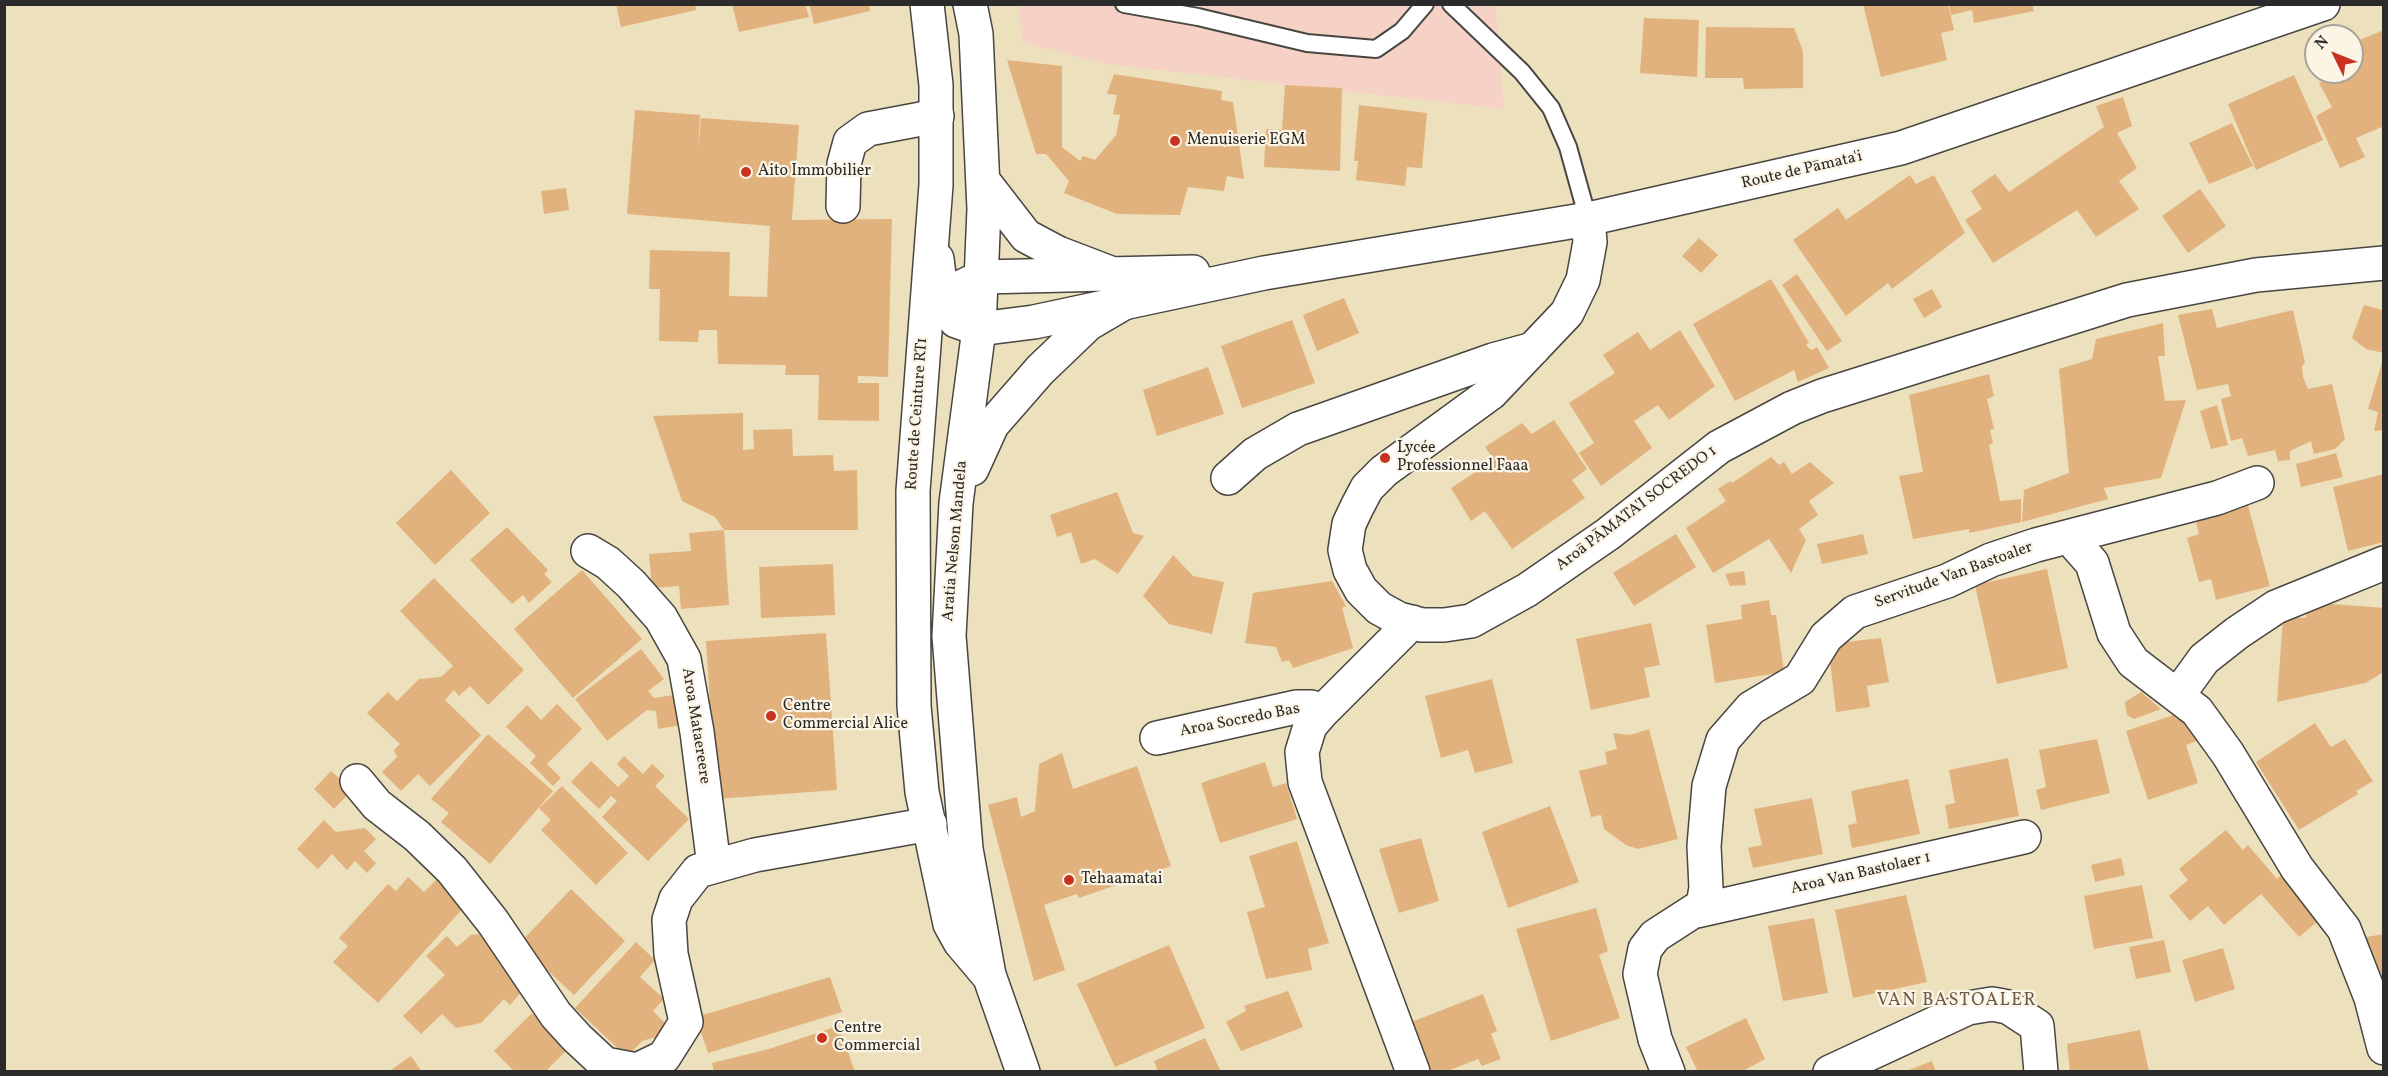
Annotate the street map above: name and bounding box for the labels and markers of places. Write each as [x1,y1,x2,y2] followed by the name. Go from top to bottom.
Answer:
[1187,131,1305,151] place label: Menuiserie EGM
[1168,134,1182,148] marker: Menuiserie EGM
[758,162,871,182] place label: Aito Immobilier
[739,165,753,179] marker: Aito Immobilier
[1397,439,1528,477] place label: Lycée Professionnel Faaa
[1378,451,1392,465] marker: Lycée Professionnel Faaa
[783,697,908,735] place label: Centre Commercial Alice
[764,709,778,723] marker: Centre Commercial Alice
[1081,870,1163,890] place label: Tehaamatai
[1062,873,1076,887] marker: Tehaamatai
[834,1019,920,1057] place label: Centre Commercial
[815,1031,829,1045] marker: Centre Commercial

